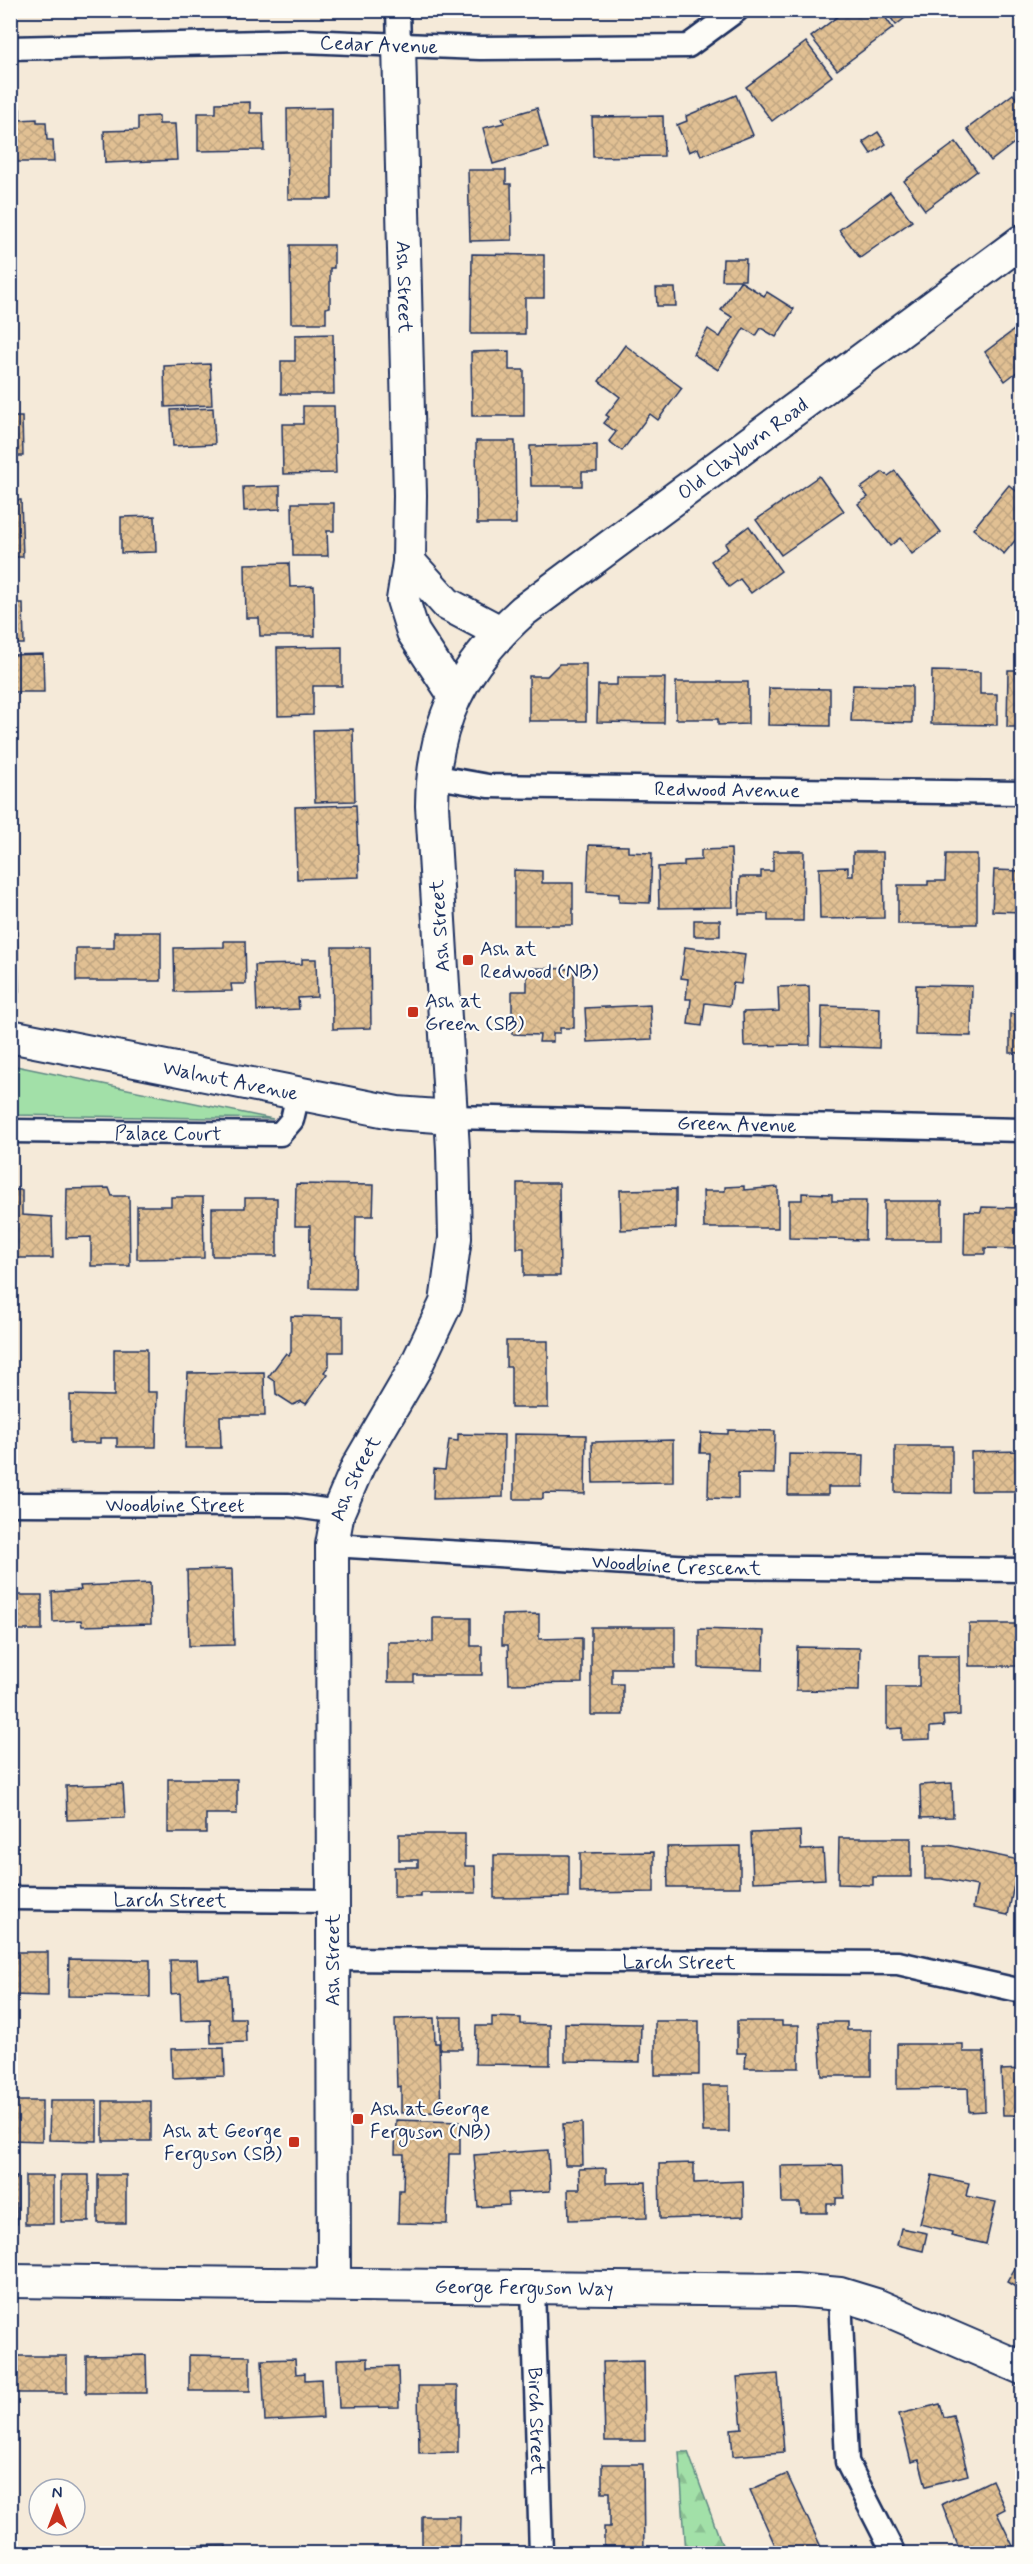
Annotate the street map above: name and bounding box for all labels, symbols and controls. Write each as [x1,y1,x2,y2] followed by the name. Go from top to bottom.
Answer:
[319,30,438,61] street label: Cedar Avenue
[389,240,418,334] street label: Ash Street
[672,392,814,507] street label: Old Clayburn Road
[654,776,800,805] street label: Redwood Avenue
[424,879,457,973] street label: Ash Street
[480,936,598,986] place label: Ash at Redwood (NB)
[461,953,475,967] marker: Ash at Redwood (NB)
[425,988,524,1038] place label: Ash at Green (SB)
[406,1005,420,1019] marker: Ash at Green (SB)
[160,1055,301,1108] street label: Walnut Avenue
[677,1110,797,1140] street label: Green Avenue
[114,1120,222,1148] street label: Palace Court
[325,1431,388,1523] street label: Ash Street
[105,1492,245,1520] street label: Woodbine Street
[591,1549,761,1583] street label: Woodbine Crescent
[113,1887,227,1915] street label: Larch Street
[320,1914,347,2006] street label: Ash Street
[622,1949,736,1977] street label: Larch Street
[370,2096,490,2147] place label: Ash at George Ferguson (NB)
[351,2112,365,2126] marker: Ash at George Ferguson (NB)
[162,2118,282,2169] place label: Ash at George Ferguson (SB)
[287,2135,301,2149] marker: Ash at George Ferguson (SB)
[434,2274,614,2303] street label: George Ferguson Way
[520,2367,551,2476] street label: Birch Street
[27,2477,87,2537] north arrow
[52,2483,62,2504] text: N

